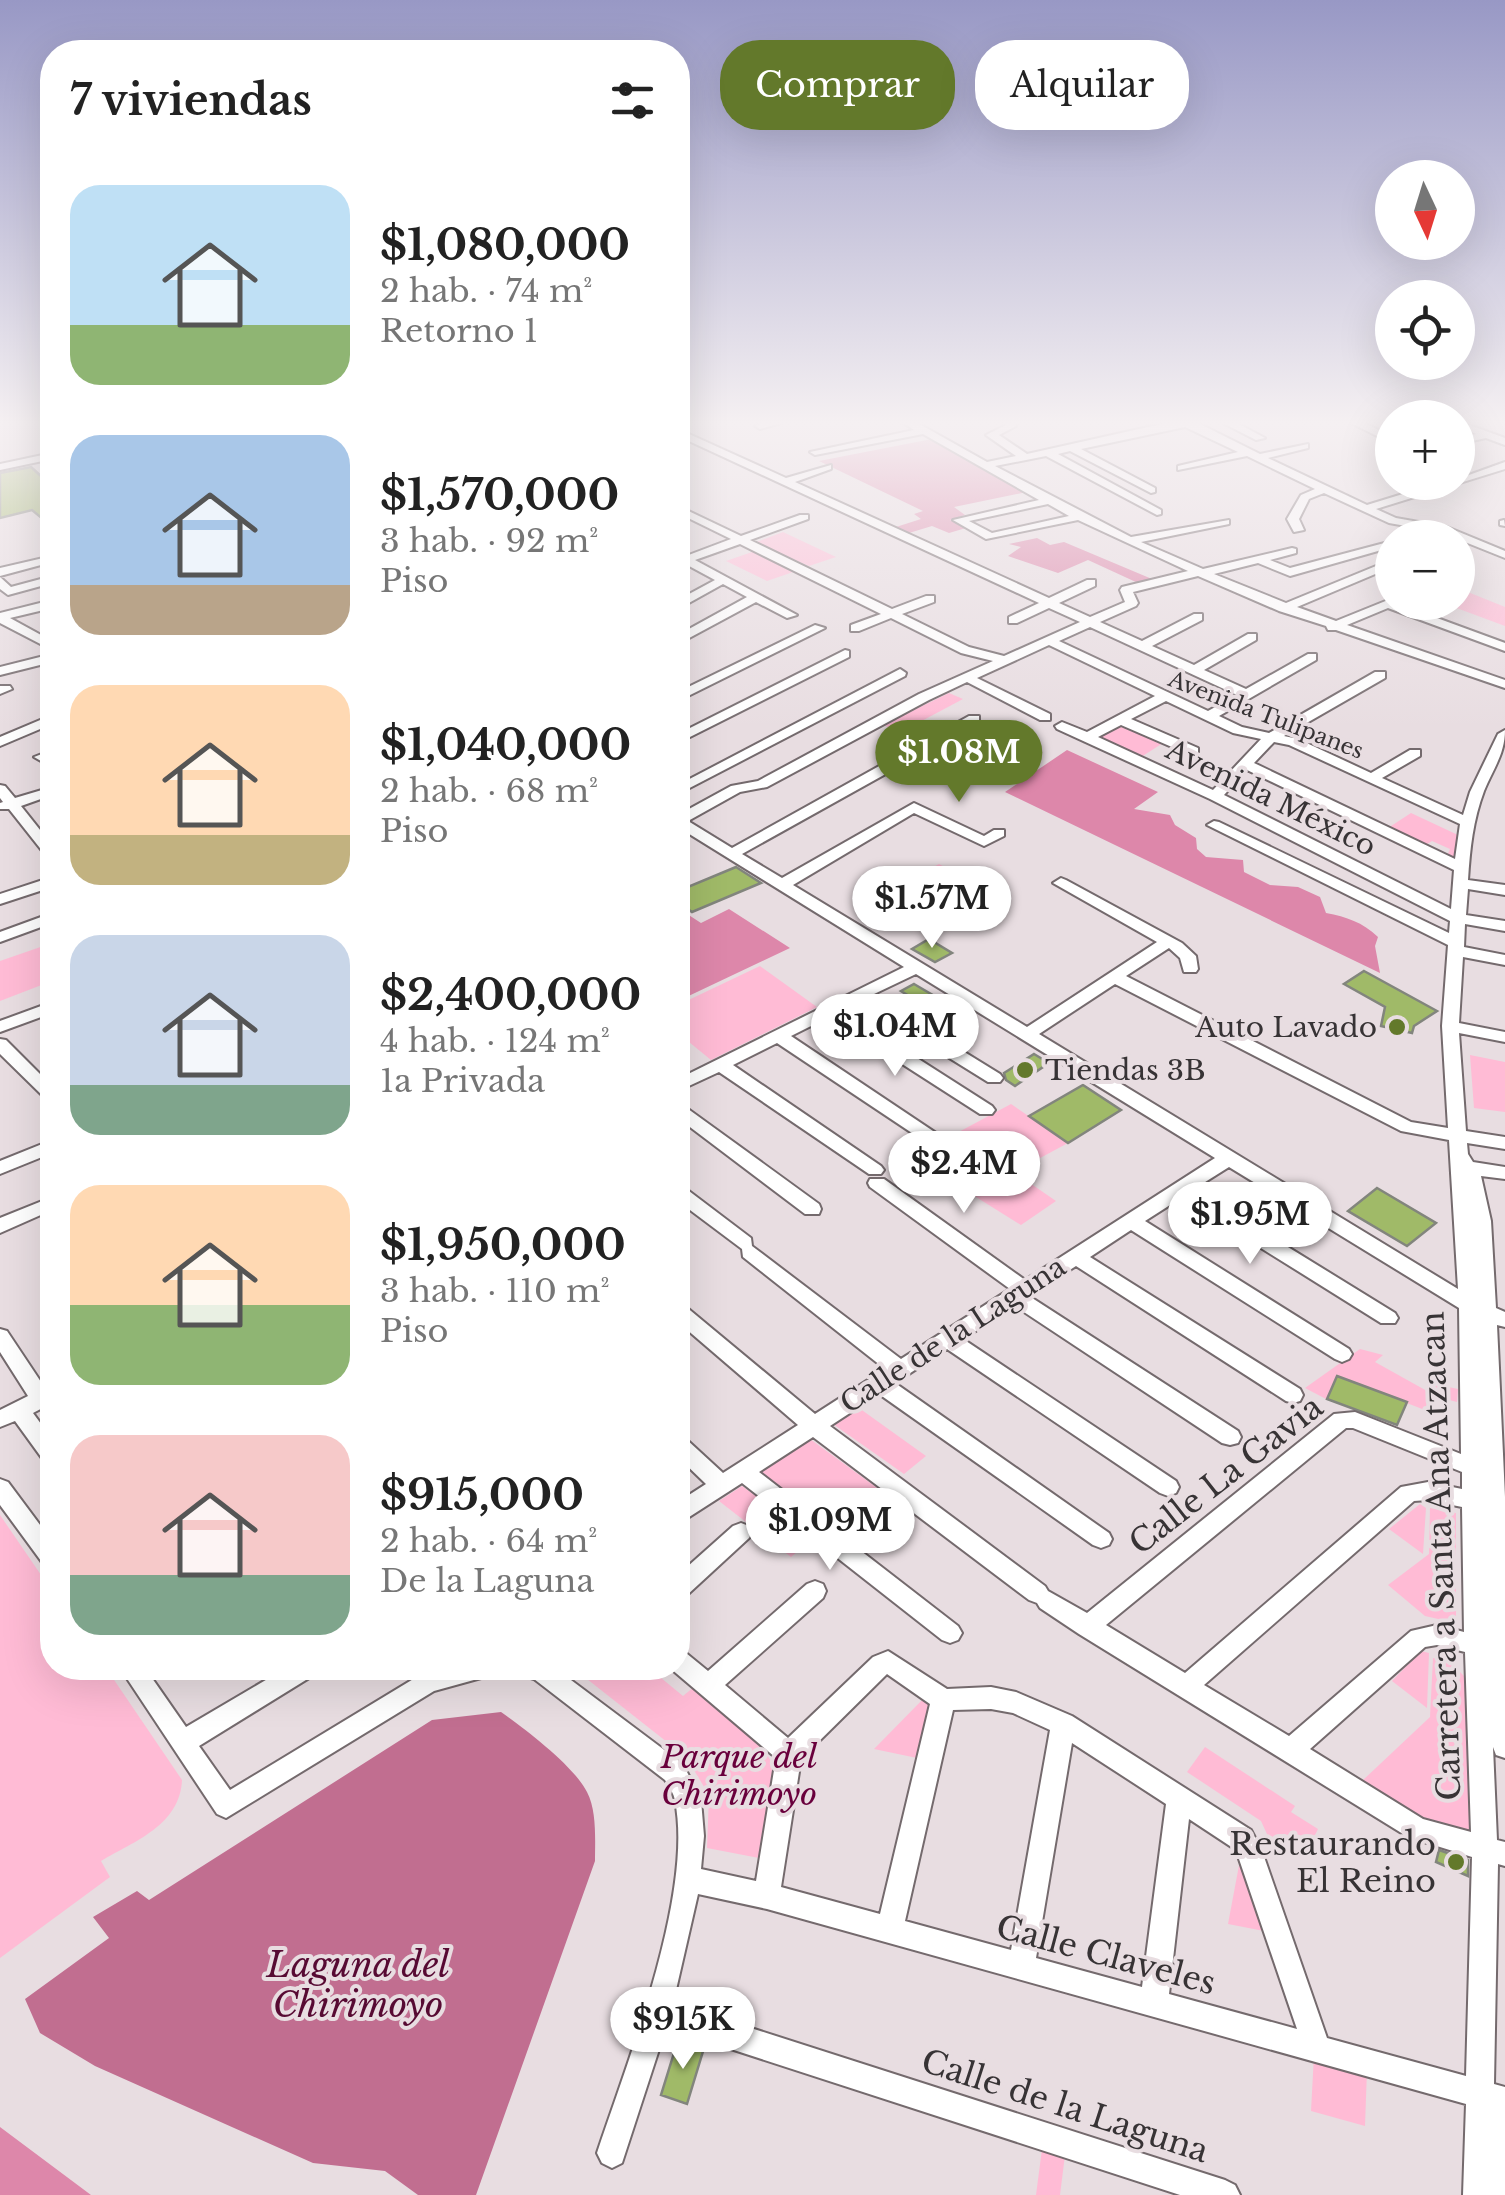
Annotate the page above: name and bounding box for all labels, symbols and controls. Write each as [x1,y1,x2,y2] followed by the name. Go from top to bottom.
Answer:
[720,40,955,130] chip: Comprar
[975,40,1189,130] chip: Alquilar
[605,73,660,128] icon: filters
[70,74,312,126] text: 7 viviendas
[1375,160,1475,260] north arrow
[1375,160,1475,620] map controls
[380,219,630,271] text: $1,080,000
[150,225,270,345] icon: home
[380,271,592,311] text: 2 hab. · 74 m²
[1375,280,1475,380] button: locate
[380,311,538,351] text: Retorno 1
[1375,400,1475,500] button: +
[380,469,619,521] text: $1,570,000
[150,475,270,595] icon: home
[1375,520,1475,620] button: −
[380,521,598,561] text: 3 hab. · 92 m²
[380,561,448,601] text: Piso
[1164,665,1367,765] street label: Avenida Tulipanes
[380,719,631,771] text: $1,040,000
[878,720,1040,805] pin: $1.08M
[150,725,270,845] icon: home
[897,732,1021,772] text: $1.08M
[1159,732,1382,864] street label: Avenida México
[380,771,598,811] text: 2 hab. · 68 m²
[380,811,448,851] text: Piso
[851,866,1013,951] pin: $1.57M
[874,878,990,918] text: $1.57M
[380,969,641,1021] text: $2,400,000
[150,975,270,1095] icon: home
[814,994,976,1079] pin: $1.04M
[833,1006,957,1046] text: $1.04M
[1194,1010,1377,1045] place label: Auto Lavado
[1386,1016,1408,1038] marker: Auto Lavado
[380,1021,610,1061] text: 4 hab. · 124 m²
[1045,1053,1205,1088] place label: Tiendas 3B
[1014,1059,1036,1081] marker: Tiendas 3B
[380,1061,545,1101] text: 1a Privada
[894,1131,1034,1216] pin: $2.4M
[910,1143,1018,1183] text: $2.4M
[1169,1182,1331,1267] pin: $1.95M
[1190,1194,1310,1234] text: $1.95M
[380,1219,626,1271] text: $1,950,000
[150,1225,270,1345] icon: home
[834,1249,1073,1421] street label: Calle de la Laguna
[380,1271,610,1311] text: 3 hab. · 110 m²
[380,1311,448,1351] text: Piso
[1412,1311,1470,1801] street label: Carretera a Santa Ana Atzacan
[1121,1387,1331,1563] street label: Calle La Gavia
[380,1469,584,1521] text: $915,000
[150,1475,270,1595] icon: home
[749,1488,911,1573] pin: $1.09M
[768,1500,892,1540] text: $1.09M
[380,1521,597,1561] text: 2 hab. · 64 m²
[380,1561,594,1601] text: De la Laguna
[660,1737,818,1814] park label: Parque del Chirimoyo
[1229,1824,1436,1901] place label: Restaurando El Reino
[1445,1851,1467,1873] marker: Restaurando El Reino
[992,1907,1220,2003] street label: Calle Claveles
[266,1943,449,2026] water label: Laguna del Chirimoyo
[613,1987,753,2072] pin: $915K
[632,1999,734,2039] text: $915K
[917,2041,1214,2171] street label: Calle de la Laguna

